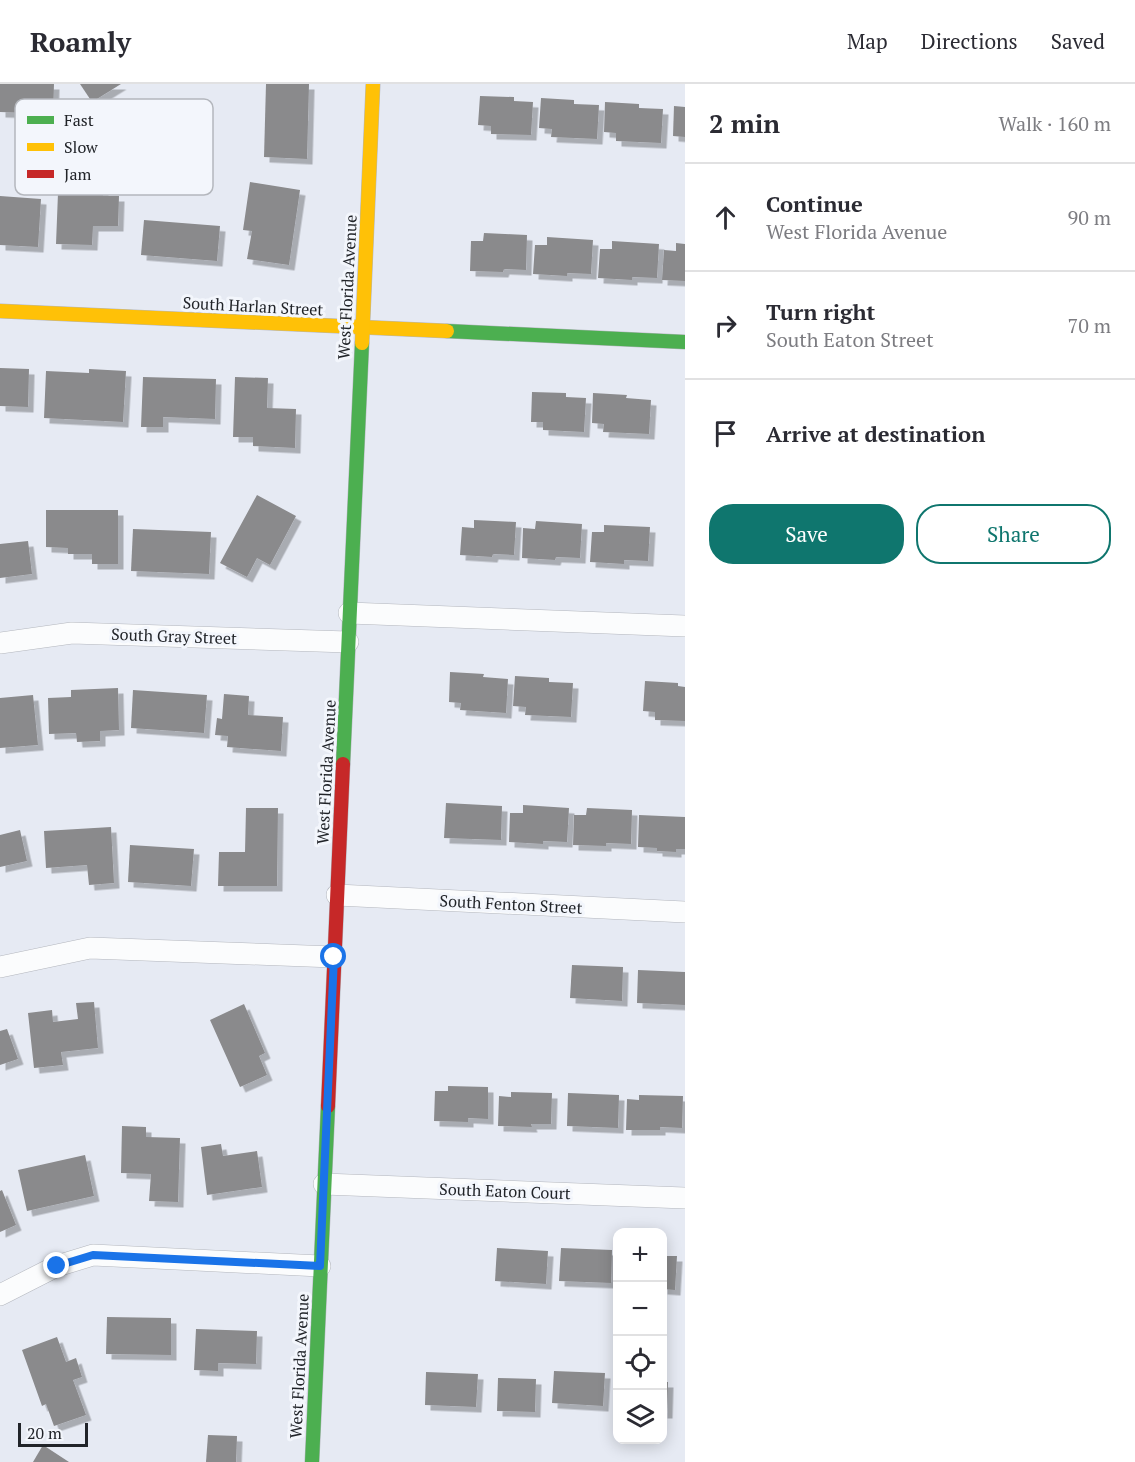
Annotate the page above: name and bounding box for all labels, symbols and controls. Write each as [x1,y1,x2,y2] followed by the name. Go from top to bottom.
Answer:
[30,23,131,60] text: Roamly
[847,27,888,55] text: Map
[921,27,1018,55] text: Directions
[1051,27,1105,55] text: Saved
[15,99,213,195] legend
[709,106,780,140] text: 2 min
[64,109,94,131] text: Fast
[999,110,1111,137] text: Walk · 160 m
[64,136,98,158] text: Slow
[64,163,92,185] text: Jam
[766,189,863,218] text: Continue
[709,201,742,234] icon: ahead
[1068,204,1111,231] text: 90 m
[332,214,362,360] street label: West Florida Avenue
[766,218,947,245] text: West Florida Avenue
[182,291,324,321] street label: South Harlan Street
[766,297,875,326] text: Turn right
[709,309,742,342] icon: right
[1068,312,1111,339] text: 70 m
[766,326,934,353] text: South Eaton Street
[709,417,742,450] icon: arrive
[766,419,985,448] text: Arrive at destination
[709,504,904,564] button: Save
[916,504,1111,564] button: Share
[111,623,237,649] street label: South Gray Street
[311,699,341,845] street label: West Florida Avenue
[439,889,583,919] street label: South Fenton Street
[320,943,346,969] route start
[439,1178,571,1204] street label: South Eaton Court
[613,1228,667,1444] map controls
[613,1228,667,1282] button: +
[43,1252,69,1278] route end
[613,1282,667,1336] button: −
[284,1293,314,1439] street label: West Florida Avenue
[613,1336,667,1390] button: locate
[613,1390,667,1444] button: layers
[18,1420,88,1448] scale bar
[27,1422,62,1444] text: 20 m

